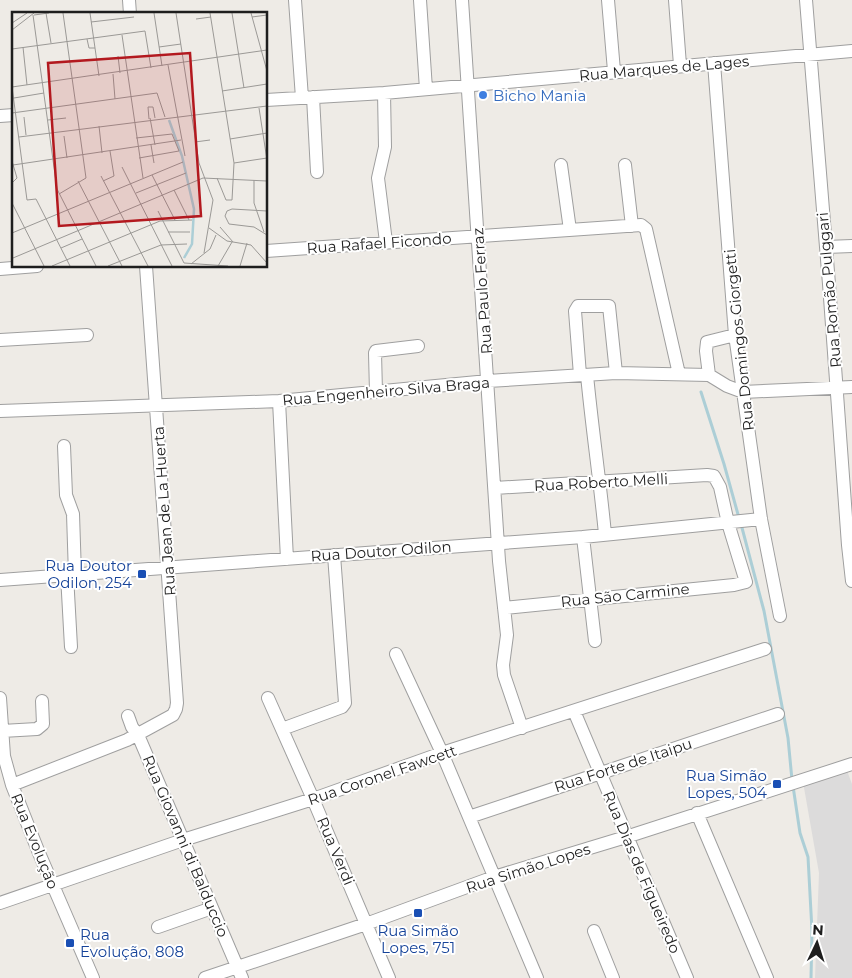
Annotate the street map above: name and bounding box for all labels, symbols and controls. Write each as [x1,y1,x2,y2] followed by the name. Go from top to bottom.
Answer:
[12,12,268,268] inset map
[578,51,750,85] street label: Rua Marques de Lages
[493,86,586,105] place label: Bicho Mania
[477,89,489,101] marker: Bicho Mania
[813,211,845,369] street label: Rua Romão Pulggari
[468,227,496,355] street label: Rua Paulo Ferraz
[306,228,452,258] street label: Rua Rafael Ficondo
[720,248,758,432] street label: Rua Domingos Giorgetti
[281,372,491,410] street label: Rua Engenheiro Silva Braga
[149,426,179,596] street label: Rua Jean de La Huerta
[534,469,668,495] street label: Rua Roberto Melli
[310,537,452,565] street label: Rua Doutor Odilon
[45,556,132,592] place label: Rua Doutor Odilon, 254
[136,568,148,580] marker: Rua Doutor Odilon, 254
[560,579,690,611] street label: Rua São Carmine
[552,734,694,796] street label: Rua Forte de Itaipu
[305,741,459,809] street label: Rua Coronel Fawcett
[139,752,233,940] street label: Rua Giovanni di Balduccio
[686,766,767,802] place label: Rua Simão Lopes, 504
[771,778,783,790] marker: Rua Simão Lopes, 504
[599,788,685,956] street label: Rua Dias de Figueiredo
[7,790,63,892] street label: Rua Evolução
[313,814,359,888] street label: Rua Verdi
[463,839,593,897] street label: Rua Simão Lopes
[412,907,424,919] marker: Rua Simão Lopes, 751
[792,918,842,968] north arrow
[377,921,459,957] place label: Rua Simão Lopes, 751
[812,921,824,939] text: N
[80,925,184,961] place label: Rua Evolução, 808
[64,937,76,949] marker: Rua Evolução, 808

